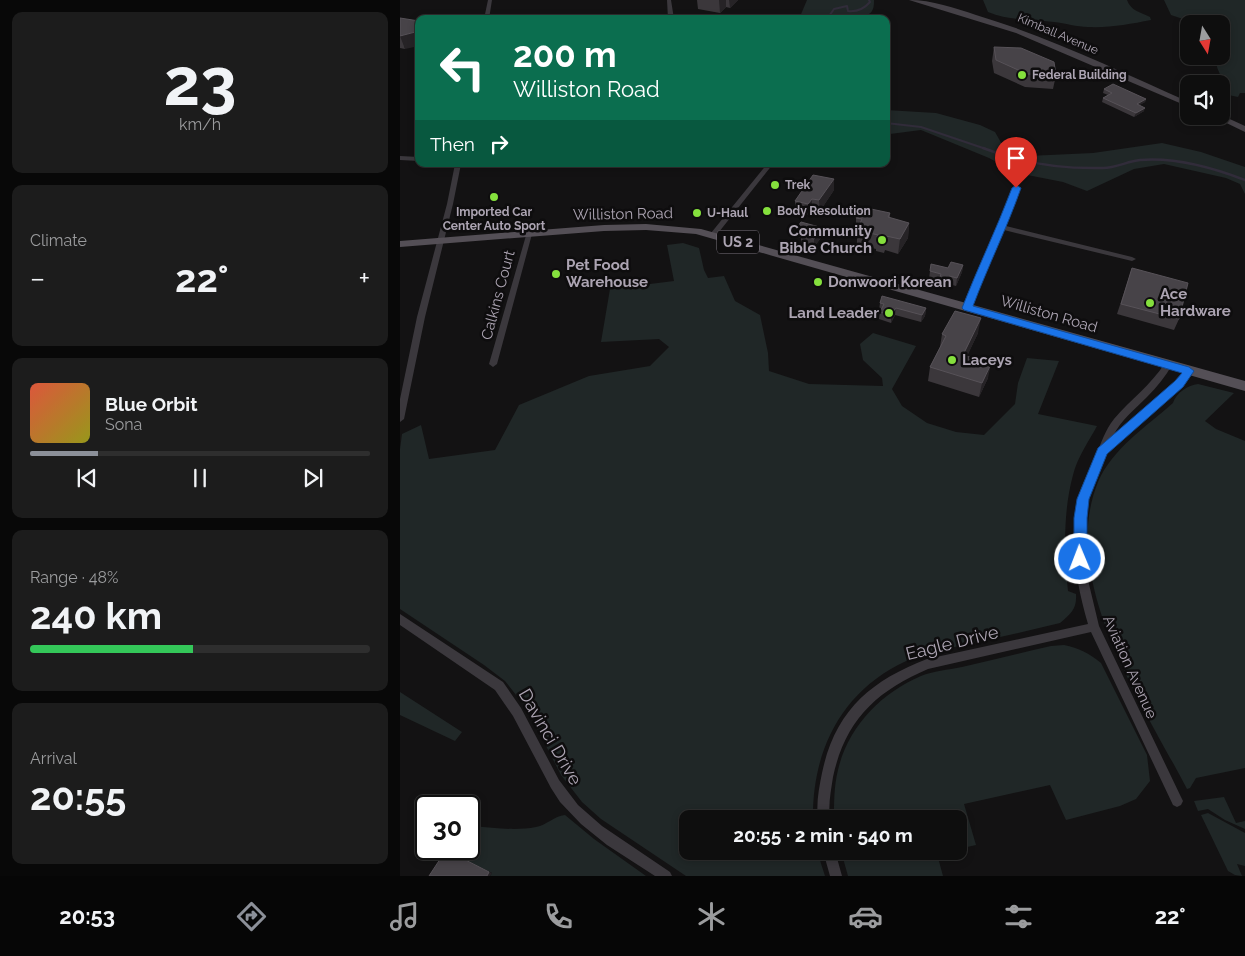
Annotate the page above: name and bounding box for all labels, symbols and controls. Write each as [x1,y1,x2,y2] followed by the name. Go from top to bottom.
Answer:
[1016,11,1100,57] street label: Kimball Avenue
[1180,15,1230,65] north arrow
[1180,15,1230,125] map controls
[513,34,617,75] text: 200 m
[430,35,495,100] icon: left
[164,44,236,120] text: 23
[1032,68,1127,82] place label: Federal Building
[1016,69,1028,81] marker: Federal Building
[1180,75,1230,125] button: sound
[513,76,660,102] text: Williston Road
[179,115,221,134] text: km/h
[485,130,513,158] icon: right
[430,133,475,155] text: Then
[995,137,1037,188] pin
[1002,144,1030,172] icon: arrive
[785,178,811,192] place label: Trek
[769,179,781,191] marker: Trek
[488,191,500,203] marker: Imported Car Center Auto Sport
[573,204,673,224] street label: Williston Road
[777,204,871,218] place label: Body Resolution
[443,205,546,233] place label: Imported Car Center Auto Sport
[761,205,773,217] marker: Body Resolution
[707,206,748,220] place label: U-Haul
[691,207,703,219] marker: U-Haul
[779,222,873,257] place label: Community Bible Church
[717,230,759,253] road number: US 2
[30,231,87,250] text: Climate
[876,234,888,246] marker: Community Bible Church
[477,248,519,342] street label: Calkins Court
[175,256,228,301] text: 22°
[566,256,648,291] place label: Pet Food Warehouse
[30,262,45,295] text: −
[358,262,370,295] text: +
[550,268,562,280] marker: Pet Food Warehouse
[828,273,951,291] place label: Donwoori Korean
[812,276,824,288] marker: Donwoori Korean
[1160,285,1231,320] place label: Ace Hardware
[998,292,1100,336] street label: Williston Road
[1144,297,1156,309] marker: Ace Hardware
[789,304,879,322] place label: Land Leader
[883,307,895,319] marker: Land Leader
[962,351,1012,369] place label: Laceys
[946,354,958,366] marker: Laceys
[105,393,197,415] text: Blue Orbit
[105,415,142,434] text: Sona
[73,464,101,492] icon: previous
[186,464,214,492] icon: pause
[299,464,327,492] icon: next
[1053,532,1105,584] position arrow
[30,568,119,587] text: Range · 48%
[30,593,162,638] text: 240 km
[1099,613,1161,722] street label: Aviation Avenue
[903,621,1001,664] street label: Eagle Drive
[514,685,587,789] street label: Davinci Drive
[30,749,77,768] text: Arrival
[30,774,126,819] text: 20:55
[415,795,480,860] speed limit sign: 30
[733,824,913,846] text: 20:55 · 2 min · 540 m
[234,899,269,934] icon: directions
[387,899,422,934] icon: music
[541,899,576,934] icon: phone
[694,899,729,934] icon: climate
[848,899,883,934] icon: car
[1001,899,1036,934] icon: filters
[59,903,115,929] text: 20:53
[1155,903,1186,929] text: 22°

